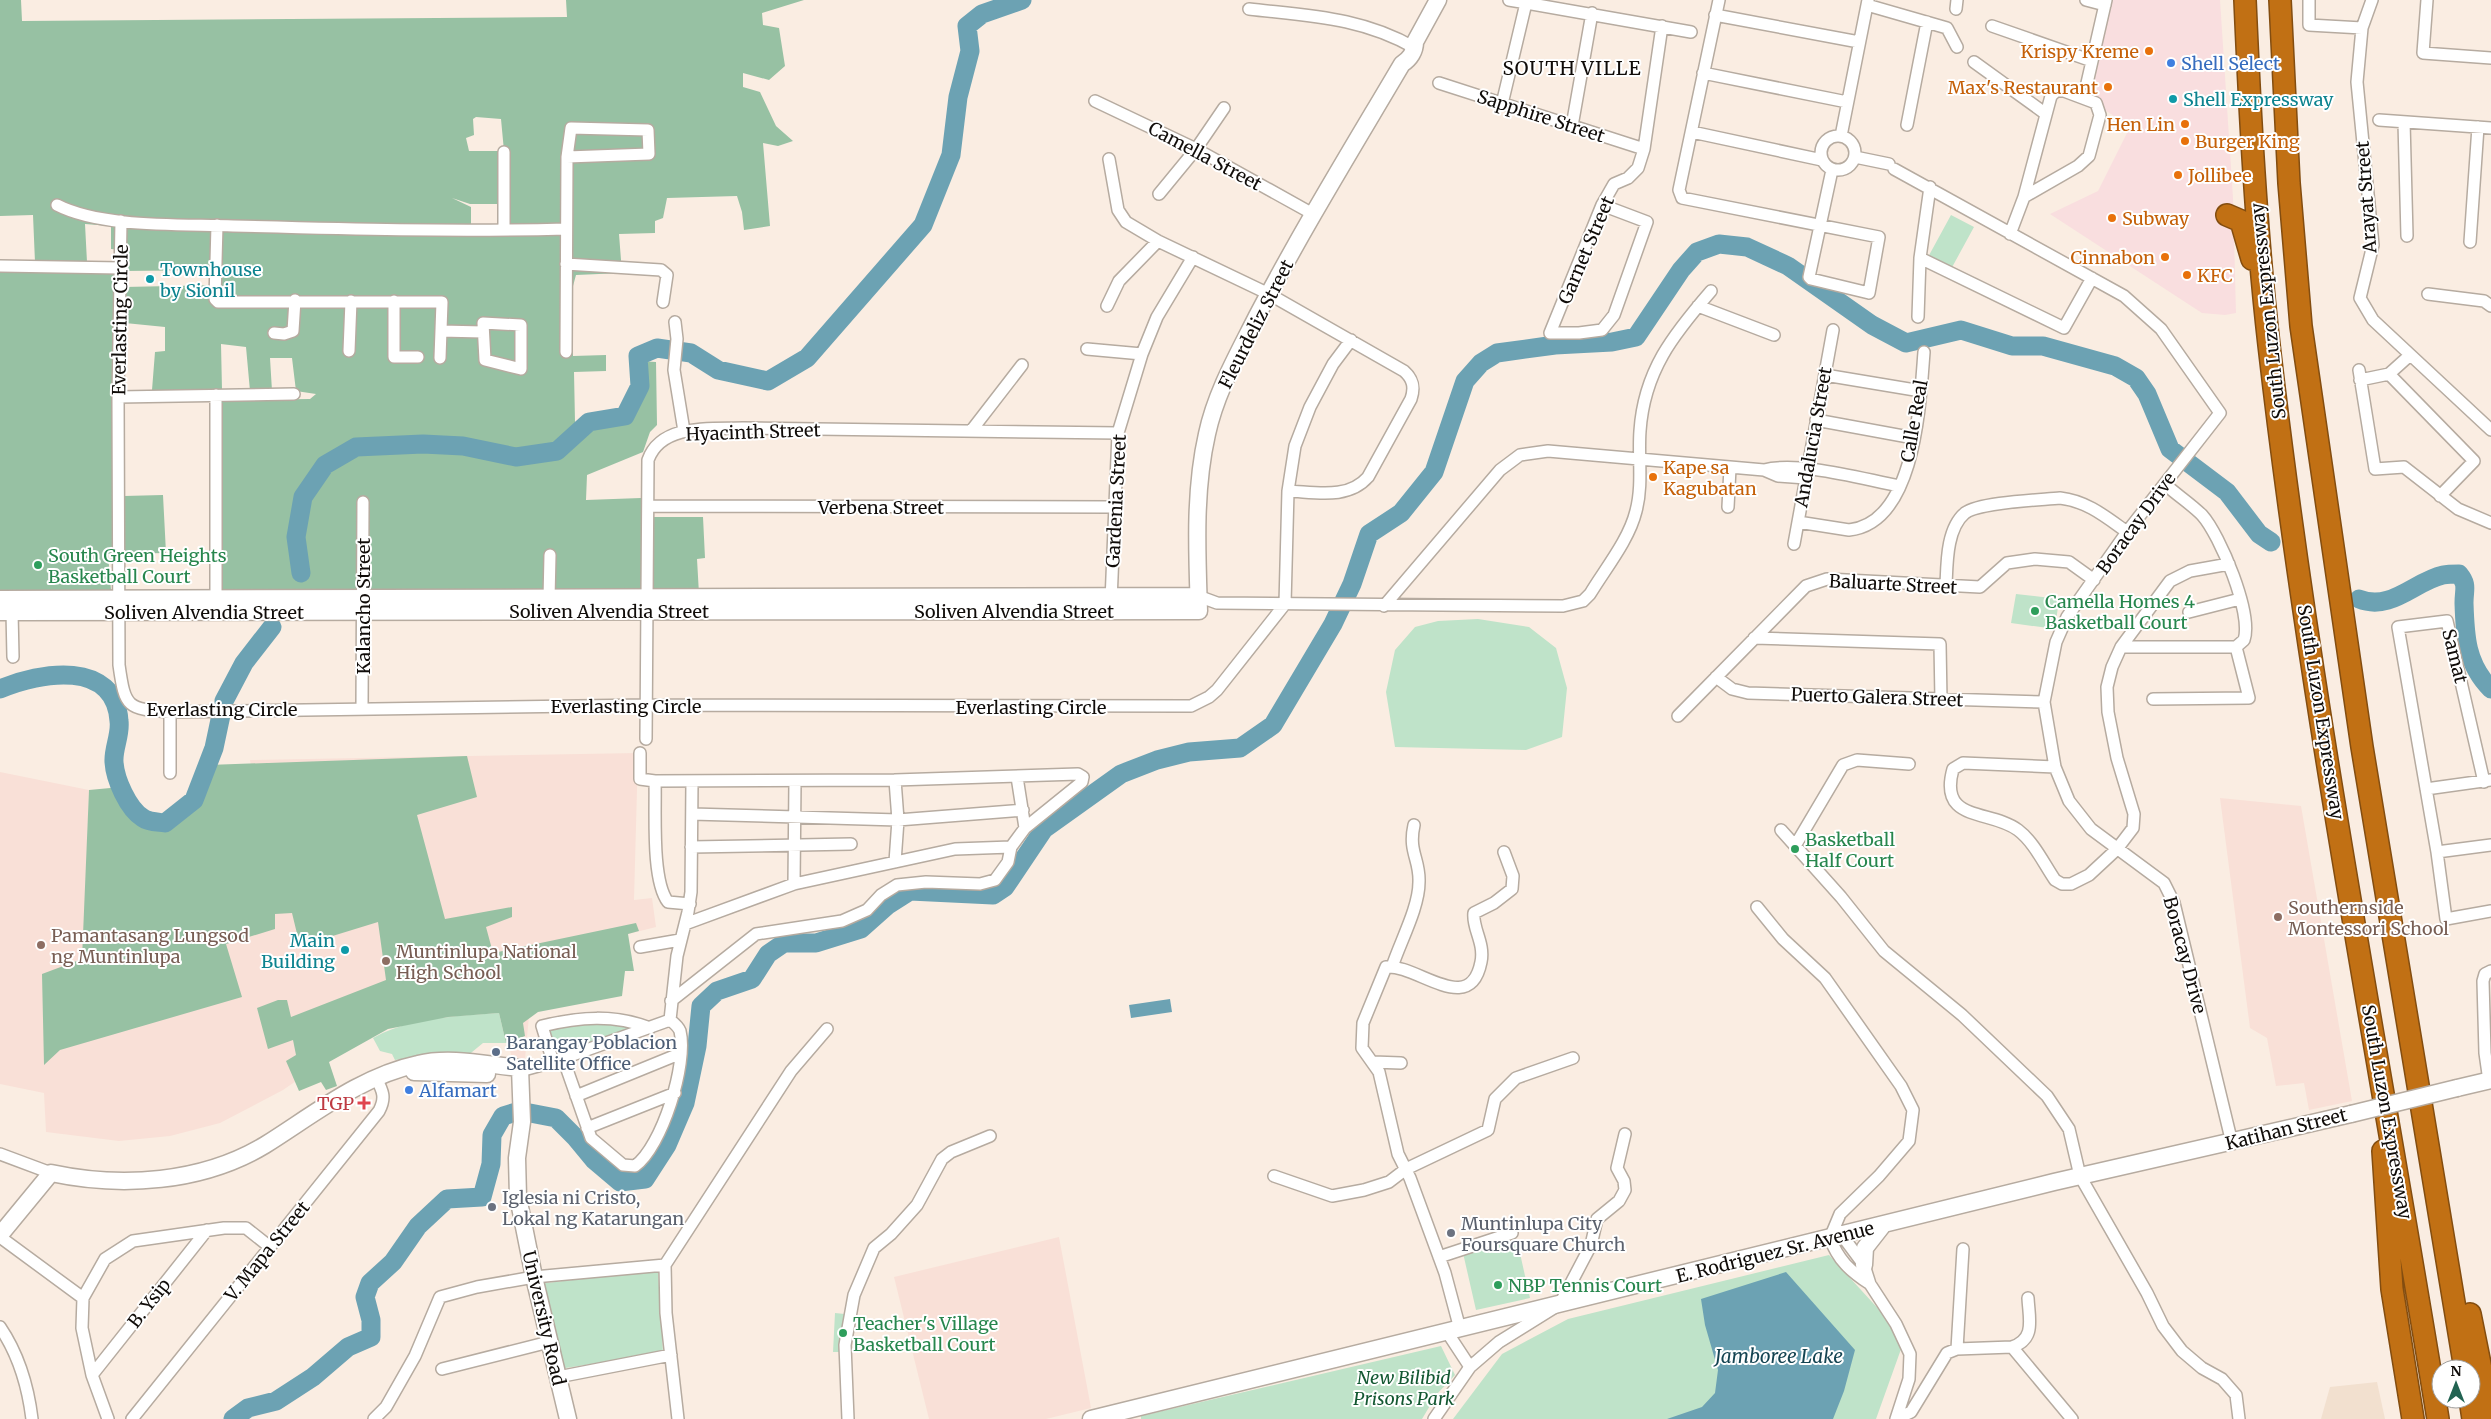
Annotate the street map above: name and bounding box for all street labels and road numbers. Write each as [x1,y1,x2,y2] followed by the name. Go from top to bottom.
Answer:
[1474,85,1608,147] street label: Sapphire Street
[1144,116,1266,196] street label: Camella Street
[2351,140,2381,255] street label: Arayat Street
[1553,193,1619,307] street label: Garnet Street
[2245,201,2291,420] street label: South Luzon Expressway
[107,244,133,396] street label: Everlasting Circle
[1214,256,1298,392] street label: Fleurdeliz Street
[1789,365,1837,510] street label: Andalucia Street
[1895,377,1933,464] street label: Calle Real
[685,418,821,446] street label: Hyacinth Street
[1101,434,1131,568] street label: Gardenia Street
[2091,468,2181,578] street label: Boracay Drive
[817,496,944,519] street label: Verbena Street
[352,538,375,674] street label: Kalancho Street
[1828,569,1958,599] street label: Baluarte Street
[509,600,709,623] street label: Soliven Alvendia Street
[914,600,1114,623] street label: Soliven Alvendia Street
[104,601,304,624] street label: Soliven Alvendia Street
[2293,603,2349,822] street label: South Luzon Expressway
[2437,627,2473,685] street label: Samat
[1790,682,1964,712] street label: Puerto Galera Street
[551,695,701,718] street label: Everlasting Circle
[956,696,1106,719] street label: Everlasting Circle
[147,698,297,721] street label: Everlasting Circle
[2158,894,2212,1016] street label: Boracay Drive
[2357,1003,2417,1222] street label: South Luzon Expressway
[2223,1103,2349,1155] street label: Katihan Street
[219,1196,314,1307] street label: V. Mapa Street
[1674,1216,1876,1288] street label: E. Rodriguez Sr. Avenue
[517,1248,571,1388] street label: University Road
[123,1274,175,1332] street label: B. Ysip

